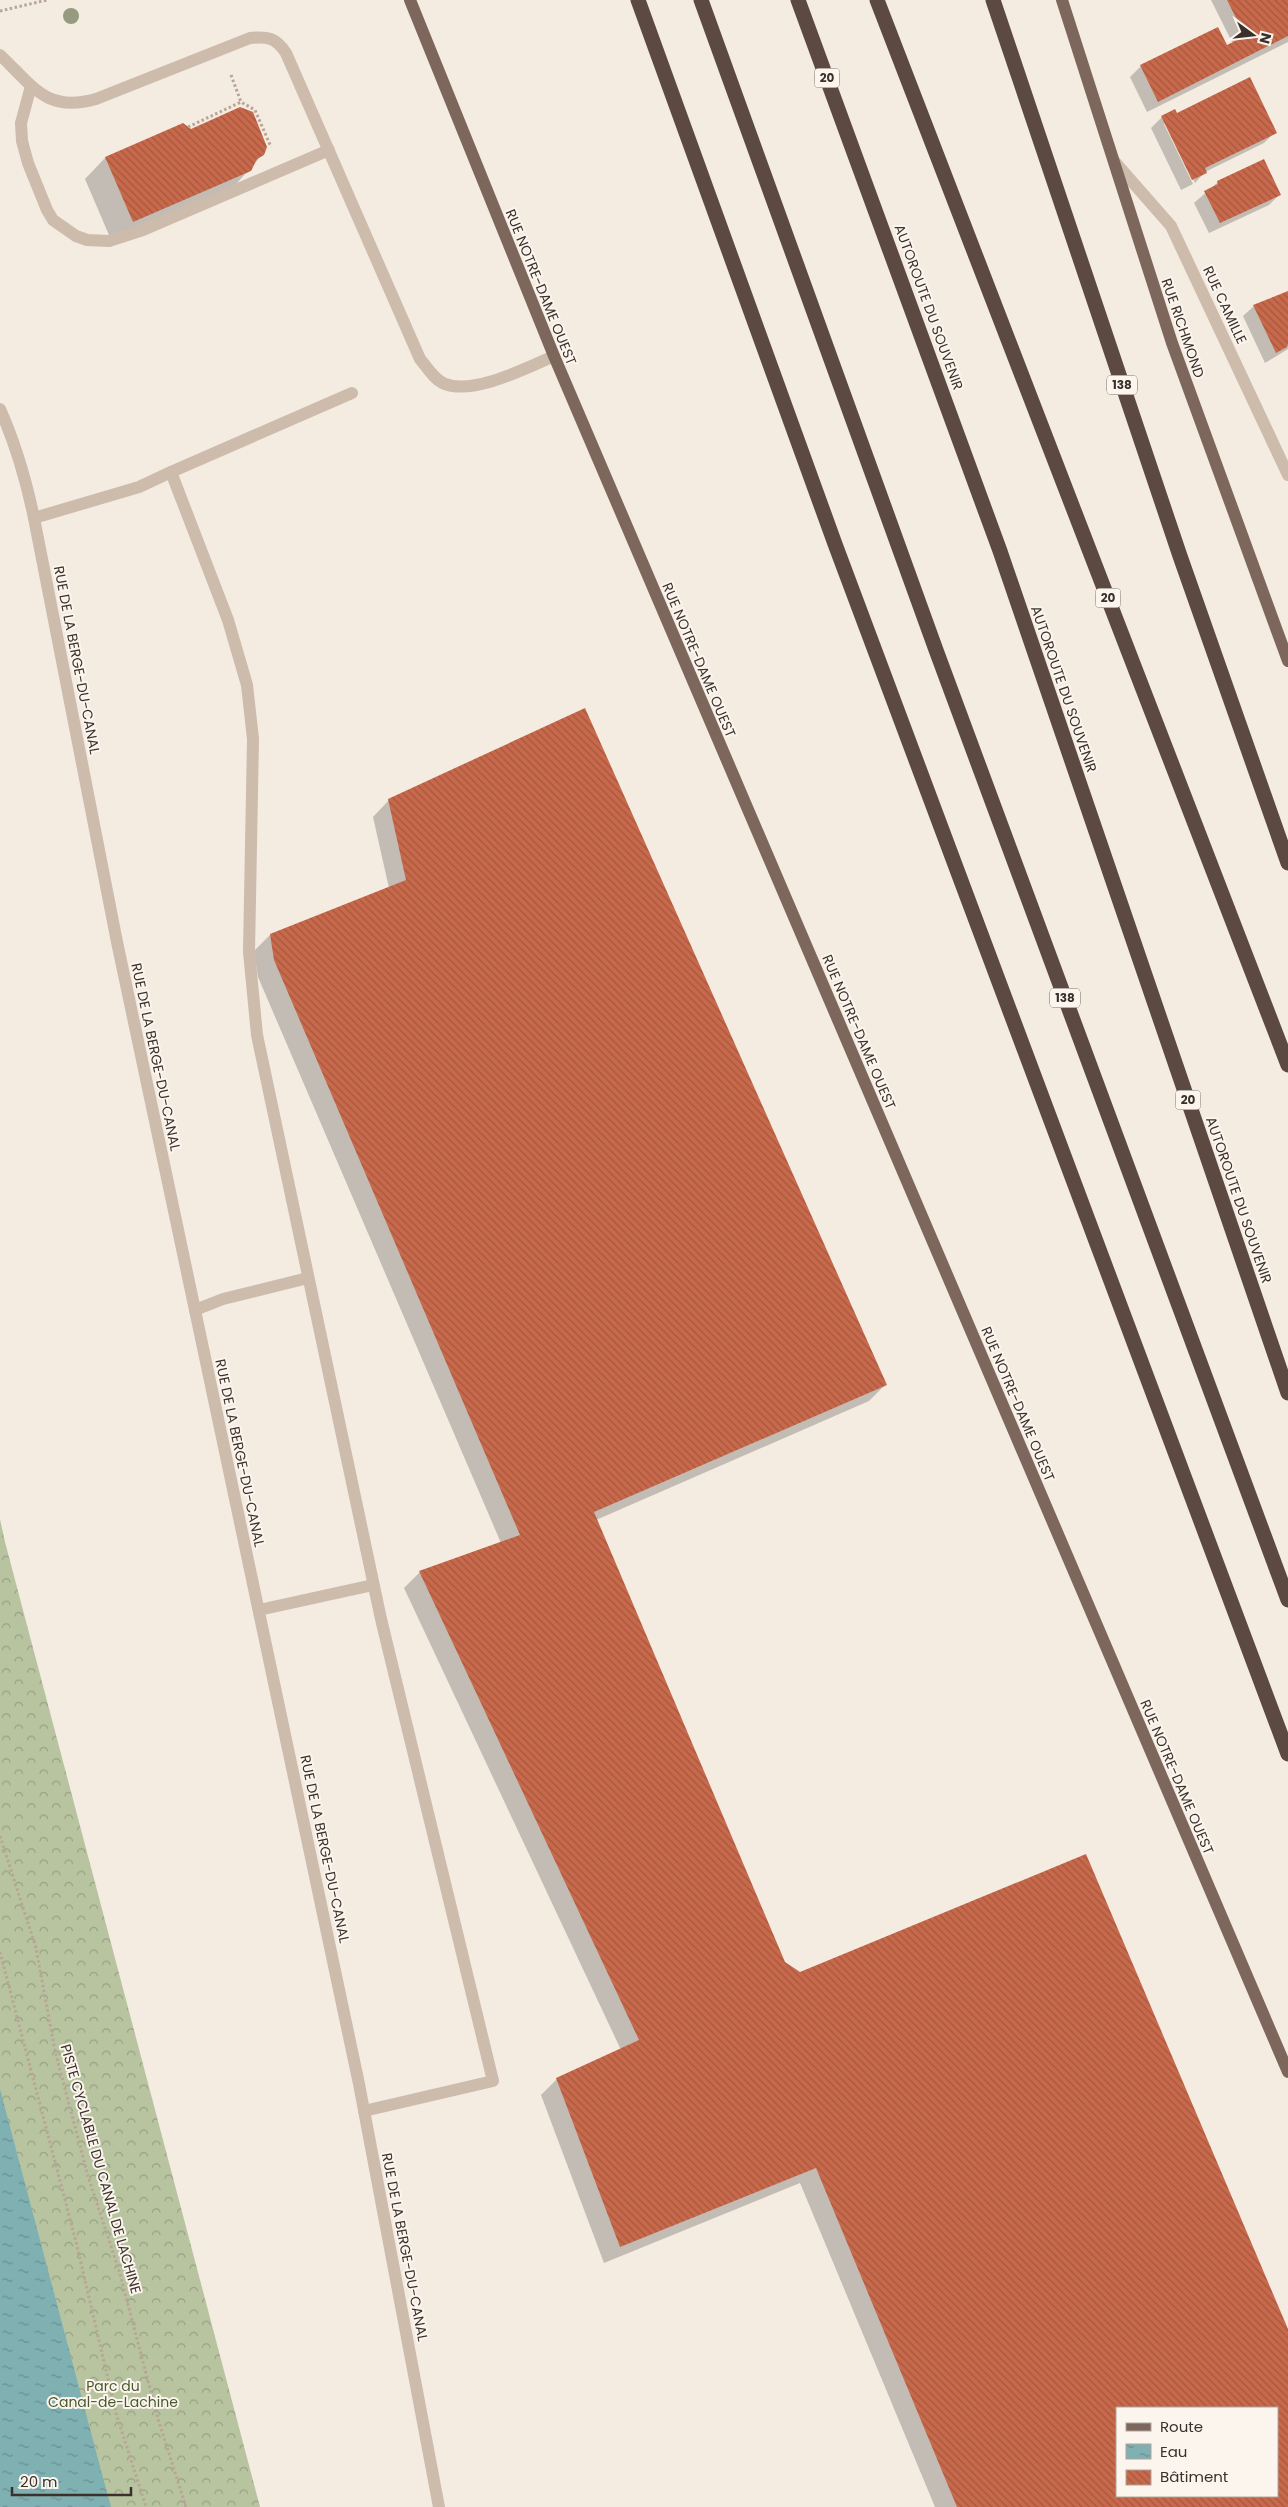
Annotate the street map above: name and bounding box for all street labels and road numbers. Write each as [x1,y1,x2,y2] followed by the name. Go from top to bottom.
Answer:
[814,68,840,88] road number: 20
[501,206,582,368] street label: RUE NOTRE-DAME OUEST
[890,221,968,393] street label: AUTOROUTE DU SOUVENIR
[1198,263,1252,347] street label: RUE CAMILLE
[1157,276,1209,381] street label: RUE RICHMOND
[1107,376,1137,394] road number: 138
[49,564,105,756] street label: RUE DE LA BERGE-DU-CANAL
[657,579,741,741] street label: RUE NOTRE-DAME OUEST
[1096,588,1120,608] road number: 20
[1026,603,1102,775] street label: AUTOROUTE DU SOUVENIR
[817,951,901,1113] street label: RUE NOTRE-DAME OUEST
[126,961,186,1153] street label: RUE DE LA BERGE-DU-CANAL
[1050,988,1080,1008] road number: 138
[1176,1090,1200,1110] road number: 20
[1201,1114,1277,1286] street label: AUTOROUTE DU SOUVENIR
[976,1323,1060,1485] street label: RUE NOTRE-DAME OUEST
[210,1357,270,1549] street label: RUE DE LA BERGE-DU-CANAL
[1135,1696,1219,1858] street label: RUE NOTRE-DAME OUEST
[295,1753,355,1945] street label: RUE DE LA BERGE-DU-CANAL
[56,2042,146,2296] street label: PISTE CYCLABLE DU CANAL DE LACHINE
[377,2151,433,2343] street label: RUE DE LA BERGE-DU-CANAL

